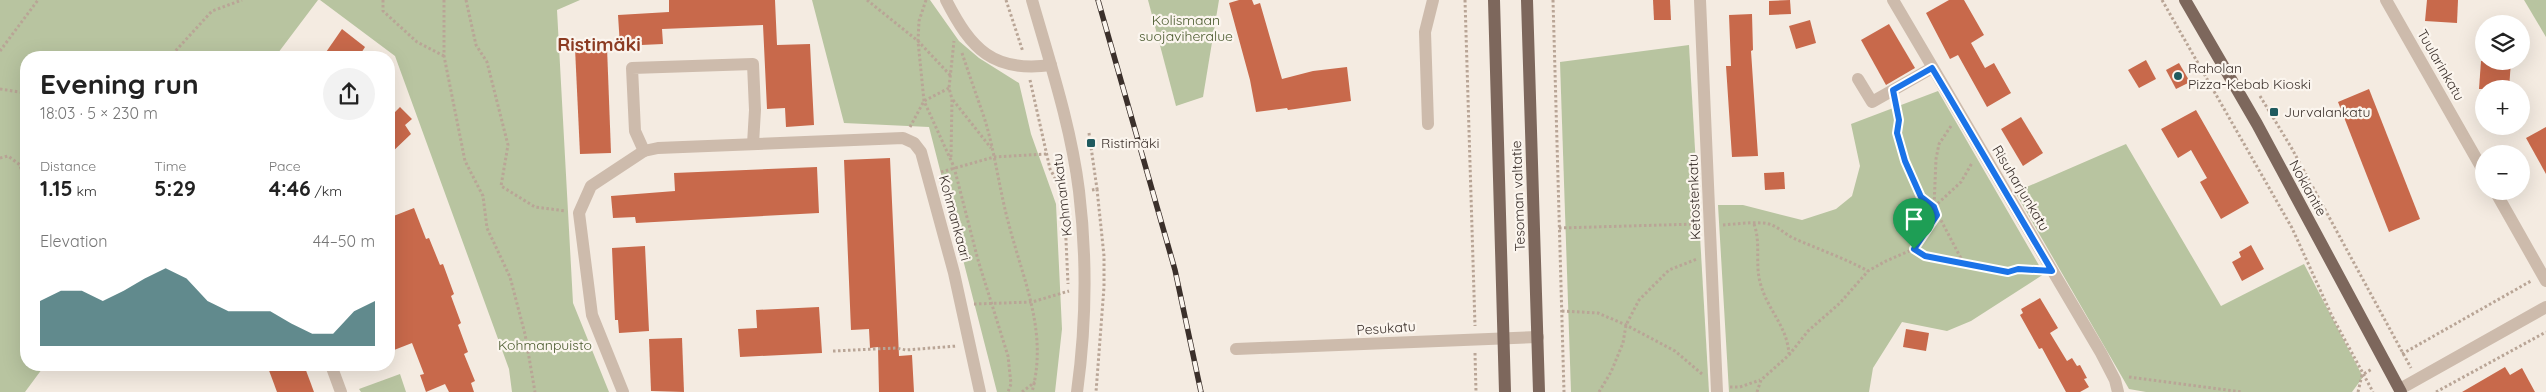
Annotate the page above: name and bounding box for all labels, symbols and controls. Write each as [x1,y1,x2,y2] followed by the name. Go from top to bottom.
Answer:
[1139,11,1233,45] park label: Kolismaan suojaviheralue
[2475,15,2530,200] map controls
[2475,15,2530,70] button: layers
[2413,26,2469,104] street label: Tuularinkatu
[557,32,641,56] district label: Ristimäki
[2188,59,2311,93] place label: Raholan Pizza-Kebab Kioski
[40,66,199,101] text: Evening run
[323,68,375,120] button: share
[2172,70,2184,82] marker: Raholan Pizza-Kebab Kioski
[2475,80,2530,135] button: +
[40,103,158,123] text: 18:03 · 5 × 230 m
[2284,103,2370,121] place label: Jurvalankatu
[2268,106,2280,118] marker: Jurvalankatu
[1101,134,1159,152] place label: Ristimäki
[1085,137,1097,149] marker: Ristimäki
[1507,140,1529,252] street label: Tesoman valtatie
[1988,142,2054,234] street label: Risuharjunkatu
[2475,145,2530,200] button: −
[1048,152,1076,238] street label: Kohmankatu
[1684,154,1704,240] street label: Ketostenkatu
[40,157,96,175] text: Distance
[154,157,186,175] text: Time
[269,157,301,175] text: Pace
[2285,157,2331,219] street label: Nokiantie
[935,173,975,263] street label: Kohmankaari
[40,175,73,201] text: 1.15
[154,175,196,201] text: 5:29
[269,175,311,201] text: 4:46
[73,182,97,200] text: km
[311,182,342,200] text: /km
[1893,198,1935,249] pin
[1900,205,1928,233] icon: arrive
[40,231,107,251] text: Elevation
[313,231,375,251] text: 44–50 m
[1356,317,1416,339] street label: Pesukatu
[498,336,592,354] park label: Kohmanpuisto

